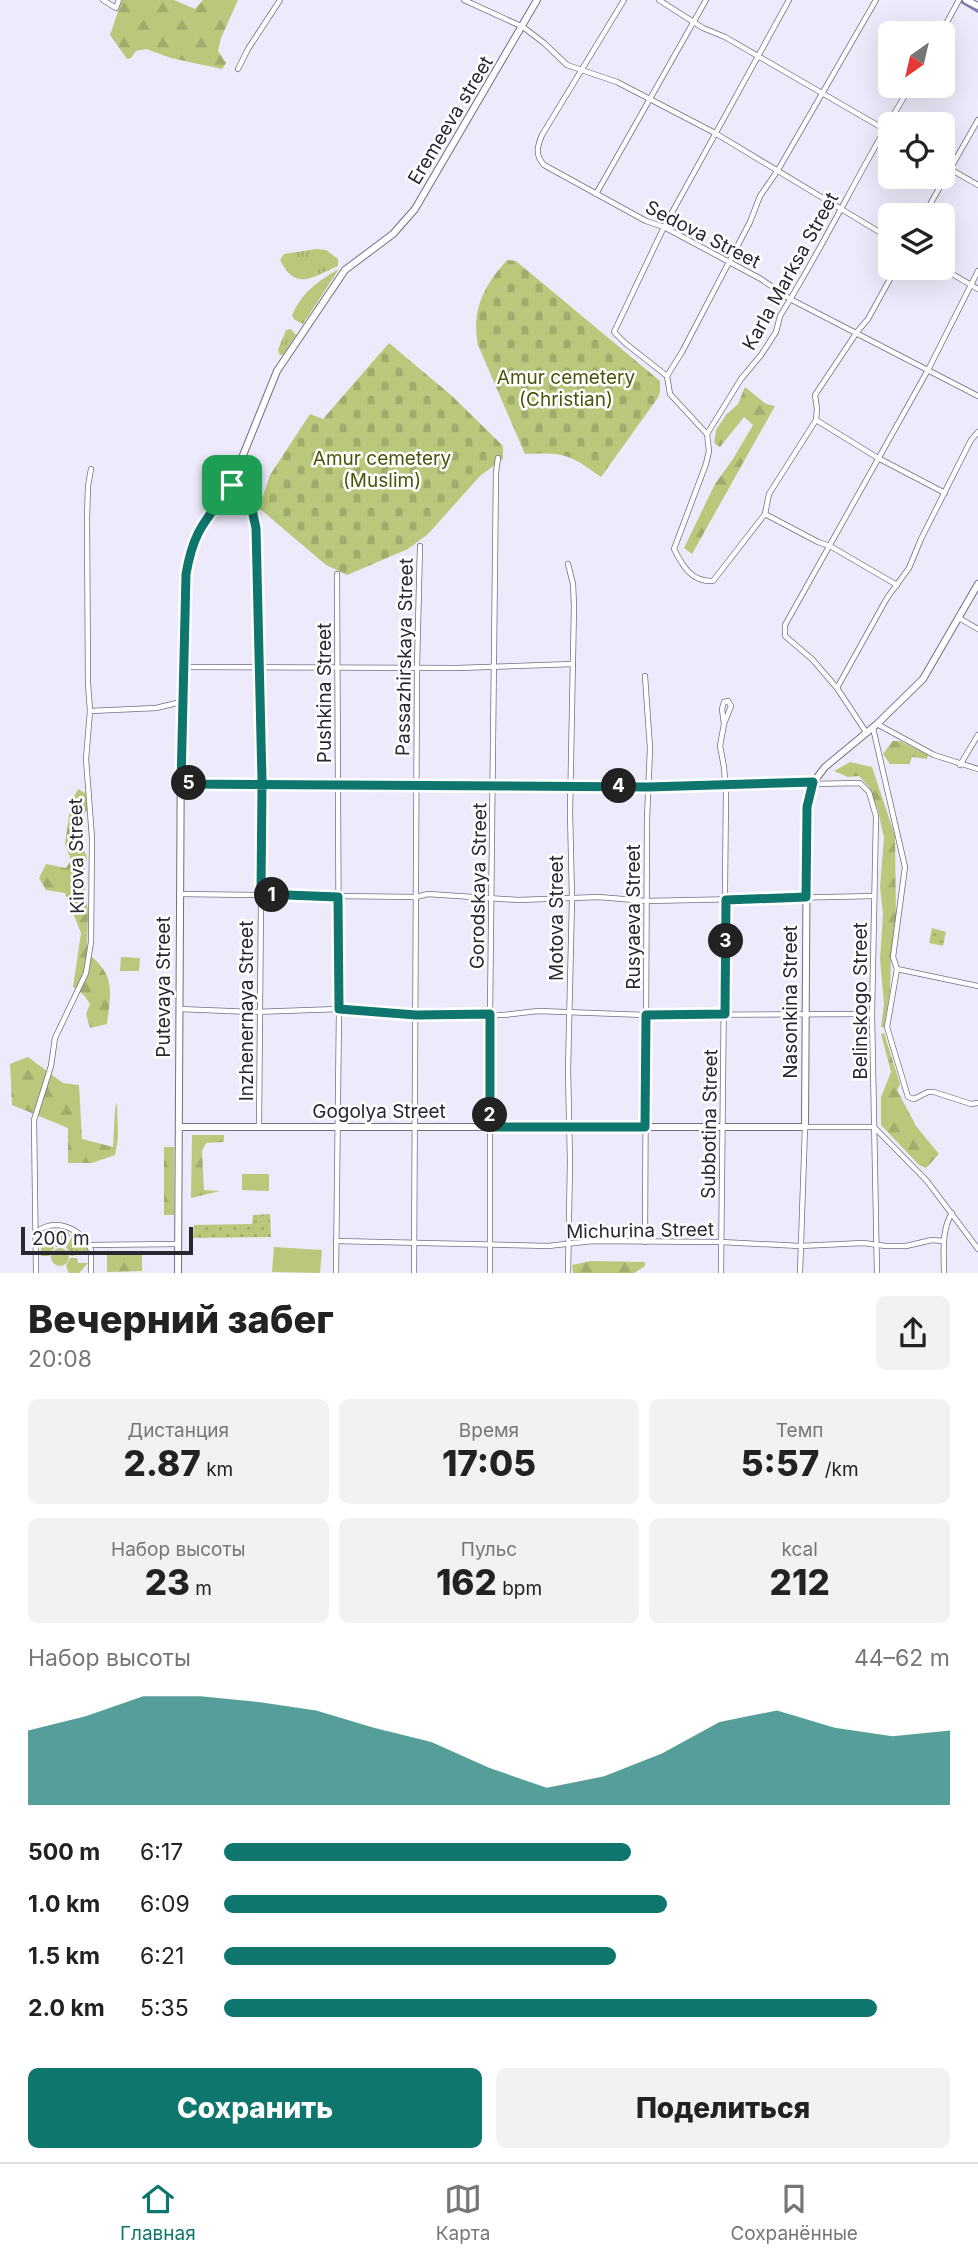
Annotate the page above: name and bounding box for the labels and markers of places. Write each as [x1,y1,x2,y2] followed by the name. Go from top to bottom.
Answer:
[202,455,262,515] pin
[172,766,206,800] pin: 5
[602,768,636,804] pin: 4
[254,878,290,912] pin: 1
[708,923,744,958] pin: 3
[472,1098,508,1132] pin: 2

